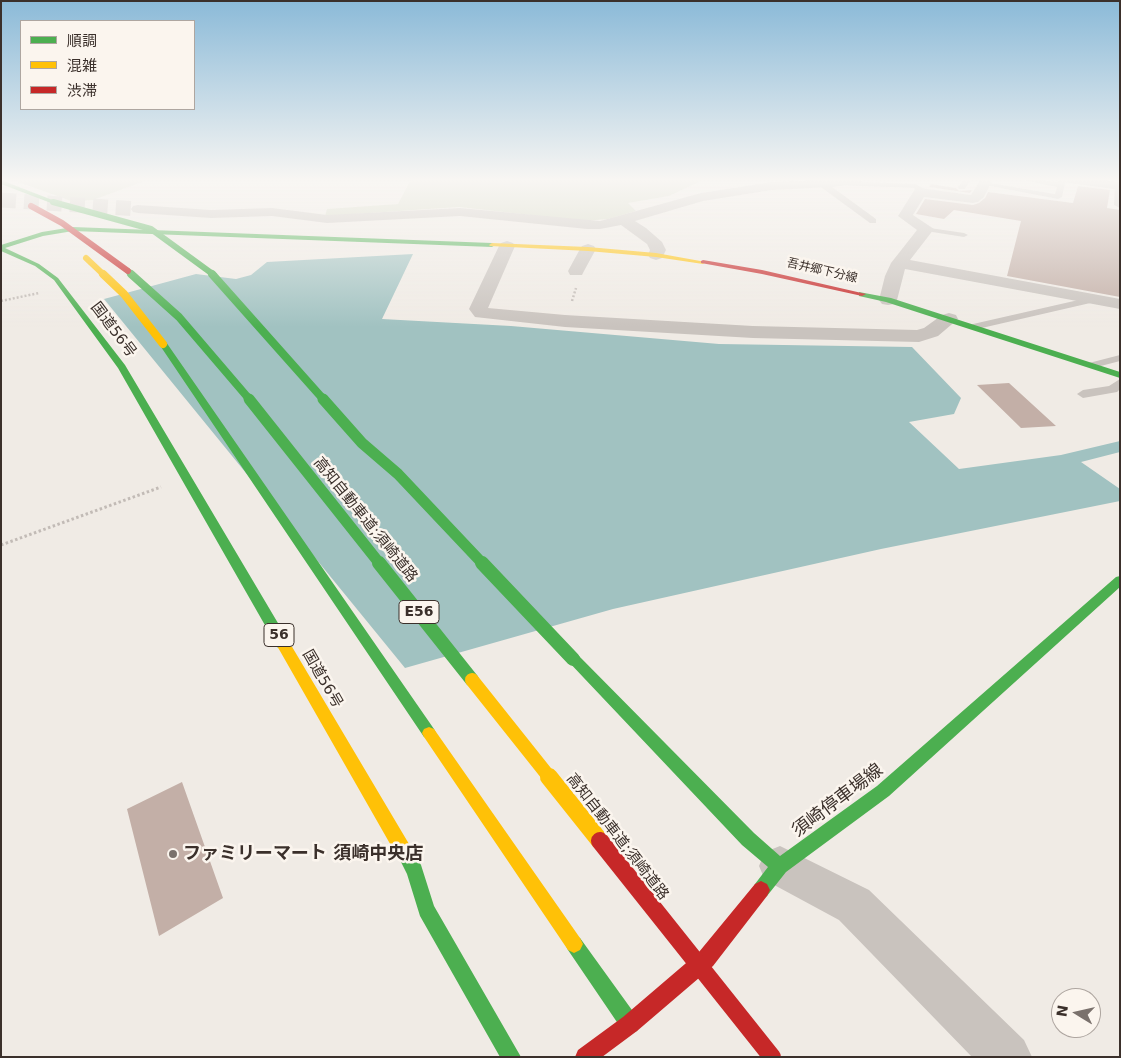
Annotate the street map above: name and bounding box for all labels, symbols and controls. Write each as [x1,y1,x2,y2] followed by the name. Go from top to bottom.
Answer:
[20,20,195,110] legend
[67,32,97,50] text: 順調
[67,57,97,75] text: 混雑
[67,82,97,100] text: 渋滞
[785,256,859,286] street label: 吾井郷下分線
[87,299,139,361] street label: 国道56号
[309,454,421,586] street label: 高知自動車道;須崎道路
[399,600,439,624] road number: E56
[264,624,294,646] road number: 56
[298,647,346,711] street label: 国道56号
[788,760,888,842] street label: 須崎停車場線
[562,770,672,904] street label: 高知自動車道;須崎道路
[183,843,423,865] place label: ファミリーマート 須崎中央店
[167,848,179,860] marker: ファミリーマート 須崎中央店
[1051,988,1101,1038] north arrow
[1053,1004,1071,1018] text: N

